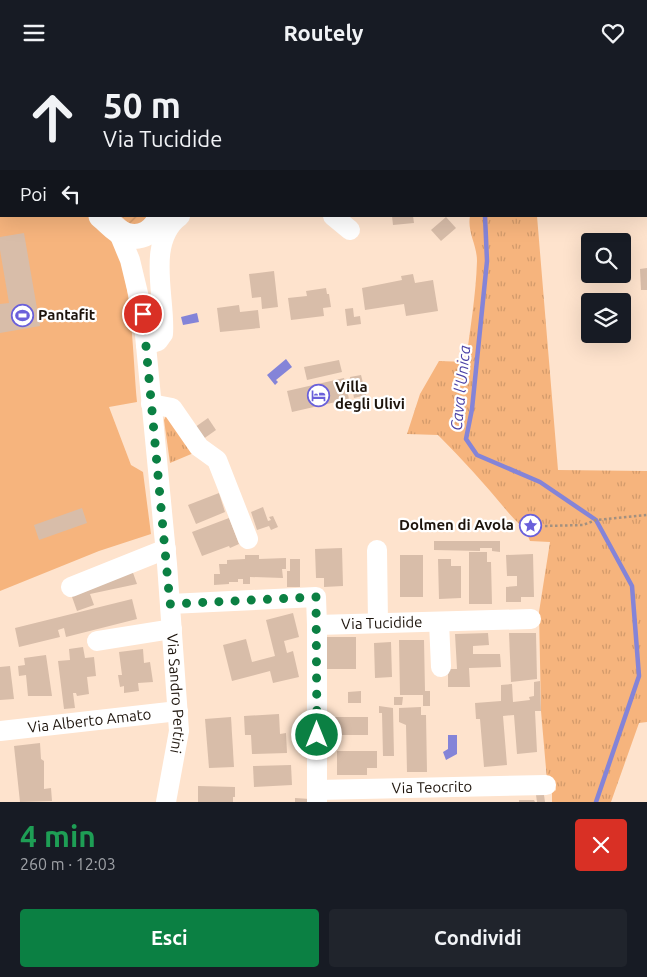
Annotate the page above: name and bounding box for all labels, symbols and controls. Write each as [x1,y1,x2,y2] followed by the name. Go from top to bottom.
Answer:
[20,19,48,47] icon: menu
[599,19,627,47] icon: heart
[283,20,364,45] text: Routely
[20,85,85,150] icon: ahead
[103,85,181,125] text: 50 m
[103,126,222,151] text: Via Tucidide
[57,180,85,208] icon: left
[20,183,47,205] text: Poi
[581,233,631,343] map controls
[581,233,631,283] button: search
[122,293,164,335] pin
[581,293,631,343] button: layers
[129,300,157,328] icon: arrive
[10,303,34,327] sports icon: Pantafit
[38,306,96,323] place label: Pantafit
[447,344,473,432] water label: Cava l'Unica
[335,378,405,412] place label: Villa degli Ulivi
[307,384,331,408] hotel icon: Villa degli Ulivi
[518,513,542,537] place icon: Dolmen di Avola
[399,516,514,533] place label: Dolmen di Avola
[341,613,423,632] street label: Via Tucidide
[164,633,188,755] street label: Via Sandro Pertini
[27,705,152,736] street label: Via Alberto Amato
[290,708,342,760] position arrow
[392,778,472,796] street label: Via Teocrito
[20,819,96,853] text: 4 min
[575,819,627,871] button: close
[20,855,116,873] text: 260 m · 12:03
[20,909,319,967] button: Esci
[329,909,627,967] button: Condividi

